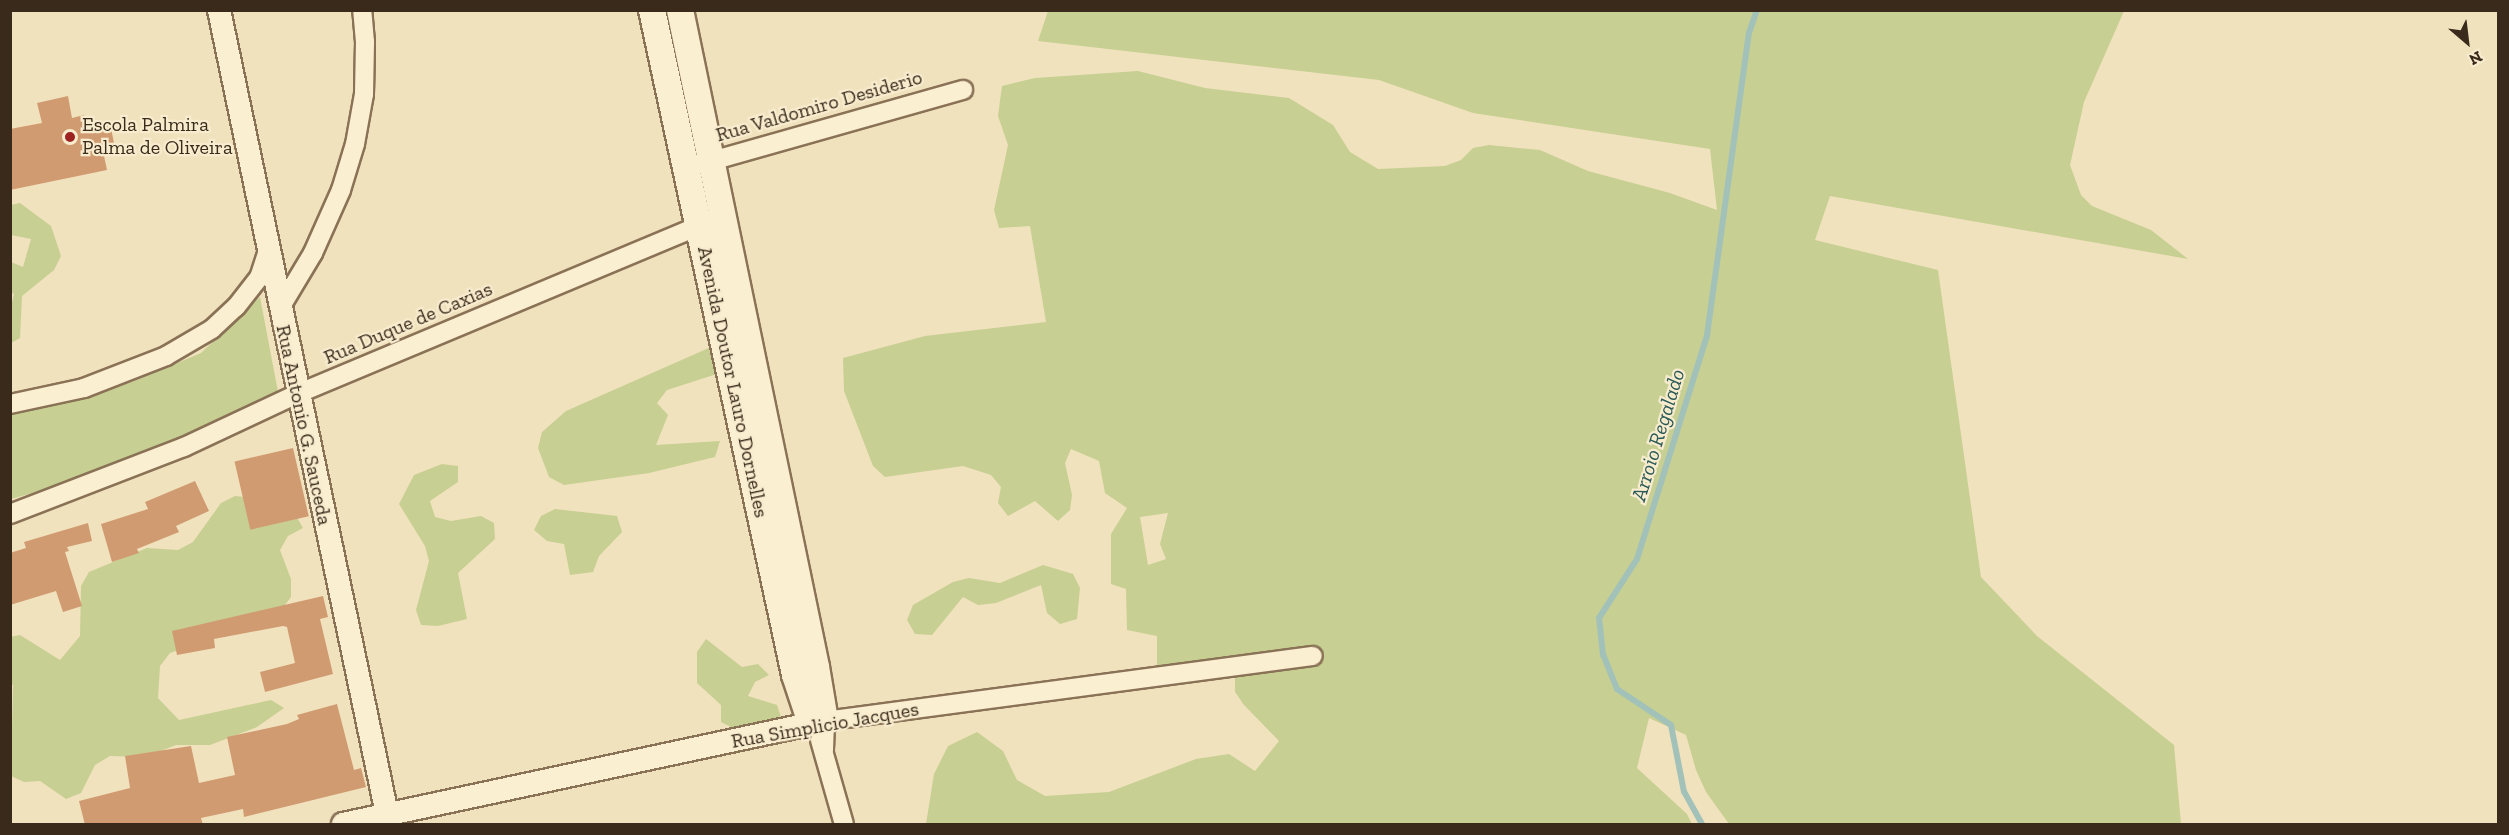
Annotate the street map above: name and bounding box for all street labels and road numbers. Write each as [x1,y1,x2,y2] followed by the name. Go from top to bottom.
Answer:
[713,65,925,147] street label: Rua Valdomiro Desiderio
[692,244,774,520] street label: Avenida Doutor Lauro Dornelles
[320,277,496,369] street label: Rua Duque de Caxias
[271,322,337,528] street label: Rua Antonio G. Sauceda
[729,697,921,753] street label: Rua Simplicio Jacques

